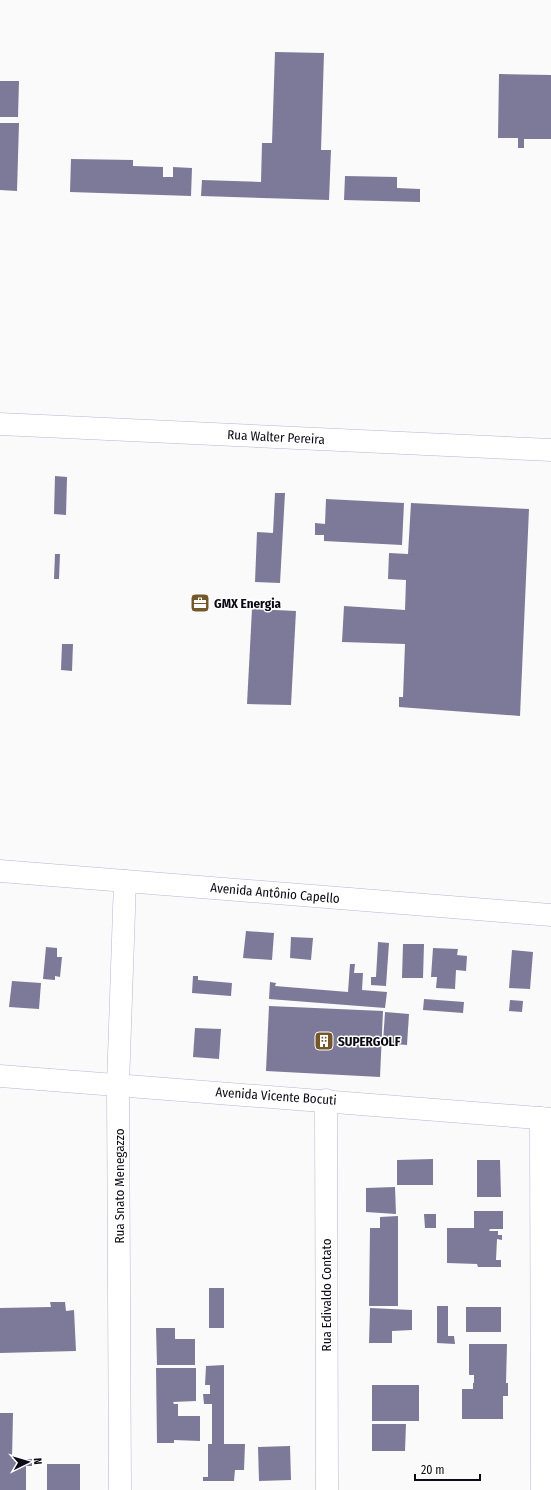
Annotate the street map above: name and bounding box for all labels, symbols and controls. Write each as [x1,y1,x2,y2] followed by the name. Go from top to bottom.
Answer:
[227,427,325,447] street label: Rua Walter Pereira
[189,592,211,614] office icon: GMX Energia
[214,596,282,611] place label: GMX Energia
[210,880,341,906] street label: Avenida Antônio Capello
[313,1030,335,1052] building icon: SUPERGOLF
[338,1034,401,1049] place label: SUPERGOLF
[215,1084,337,1108] street label: Avenida Vicente Bocuti
[112,1128,127,1244] street label: Rua Snato Menegazzo
[319,1238,334,1351] street label: Rua Edivaldo Contato
[8,1442,48,1482] north arrow
[415,1456,480,1482] scale bar
[31,1457,44,1465] text: N
[421,1463,445,1477] text: 20 m

